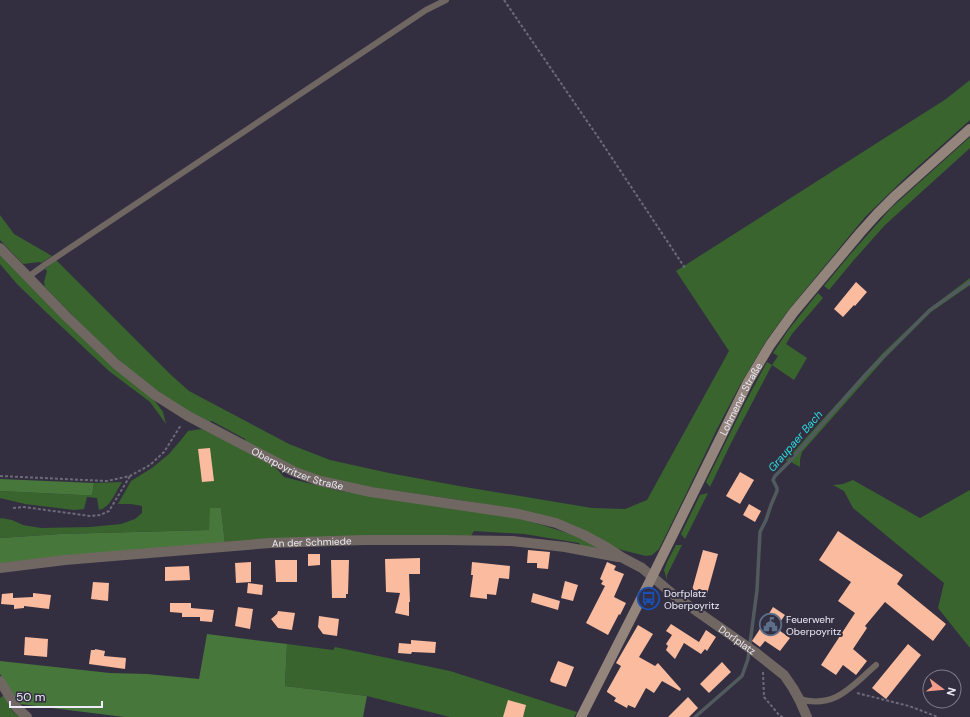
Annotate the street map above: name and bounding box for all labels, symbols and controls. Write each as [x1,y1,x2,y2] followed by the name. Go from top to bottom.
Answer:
[716,360,765,437] street label: Lohmener Straße
[765,408,825,474] water label: Graupaer Bach
[249,444,345,492] street label: Oberpoyritzer Straße
[272,534,352,549] street label: An der Schmiede
[635,586,661,612] bus stop icon: Dorfplatz Oberpoyritz
[664,587,720,612] place label: Dorfplatz Oberpoyritz
[758,612,784,638] public building icon: Feuerwehr Oberpoyritz
[786,613,842,638] place label: Feuerwehr Oberpoyritz
[716,622,759,657] street label: Dorfplatz
[922,669,962,709] north arrow
[10,683,102,709] scale bar
[944,686,959,698] text: N
[16,689,45,705] text: 50 m

